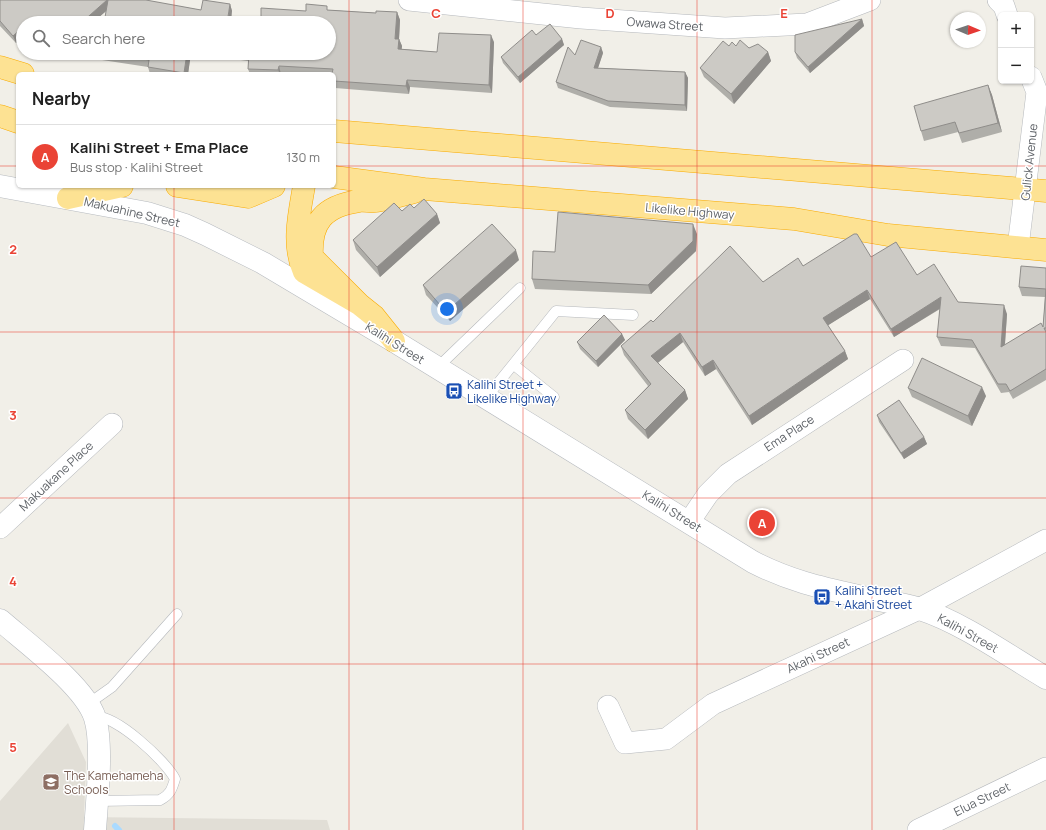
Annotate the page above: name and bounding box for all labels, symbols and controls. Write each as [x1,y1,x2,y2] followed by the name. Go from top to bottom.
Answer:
[431,4,441,22] text: C
[605,4,615,22] text: D
[780,4,788,22] text: E
[950,12,986,48] north arrow
[998,12,1034,84] map controls
[998,12,1034,48] button: +
[626,13,704,35] street label: Owawa Street
[16,16,336,60] search box
[30,27,52,49] icon: search
[62,28,145,49] text: Search here
[998,48,1034,84] button: −
[32,87,90,110] text: Nearby
[1017,123,1041,201] street label: Gulick Avenue
[70,137,248,158] text: Kalihi Street + Ema Place
[41,148,49,166] text: A
[286,148,320,166] text: 130 m
[70,158,203,176] text: Bus stop · Kalihi Street
[82,193,182,231] street label: Makuahine Street
[645,199,736,223] street label: Likelike Highway
[9,240,17,258] text: 2
[437,299,457,319] your location
[362,318,428,368] street label: Kalihi Street
[467,376,557,407] place label: Kalihi Street + Likelike Highway
[444,381,464,401] bus stop icon: Kalihi Street + Likelike Highway
[9,406,17,424] text: 3
[761,411,817,455] street label: Ema Place
[15,437,97,515] street label: Makuakane Place
[639,486,705,536] street label: Kalihi Street
[749,508,775,538] pin: A
[9,572,17,590] text: 4
[835,582,912,613] place label: Kalihi Street + Akahi Street
[812,587,832,607] bus stop icon: Kalihi Street + Akahi Street
[935,609,1002,657] street label: Kalihi Street
[784,633,852,677] street label: Akahi Street
[9,738,17,756] text: 5
[64,767,163,798] place label: The Kamehameha Schools
[41,772,61,792] school or university icon: The Kamehameha Schools
[951,778,1013,820] street label: Elua Street

